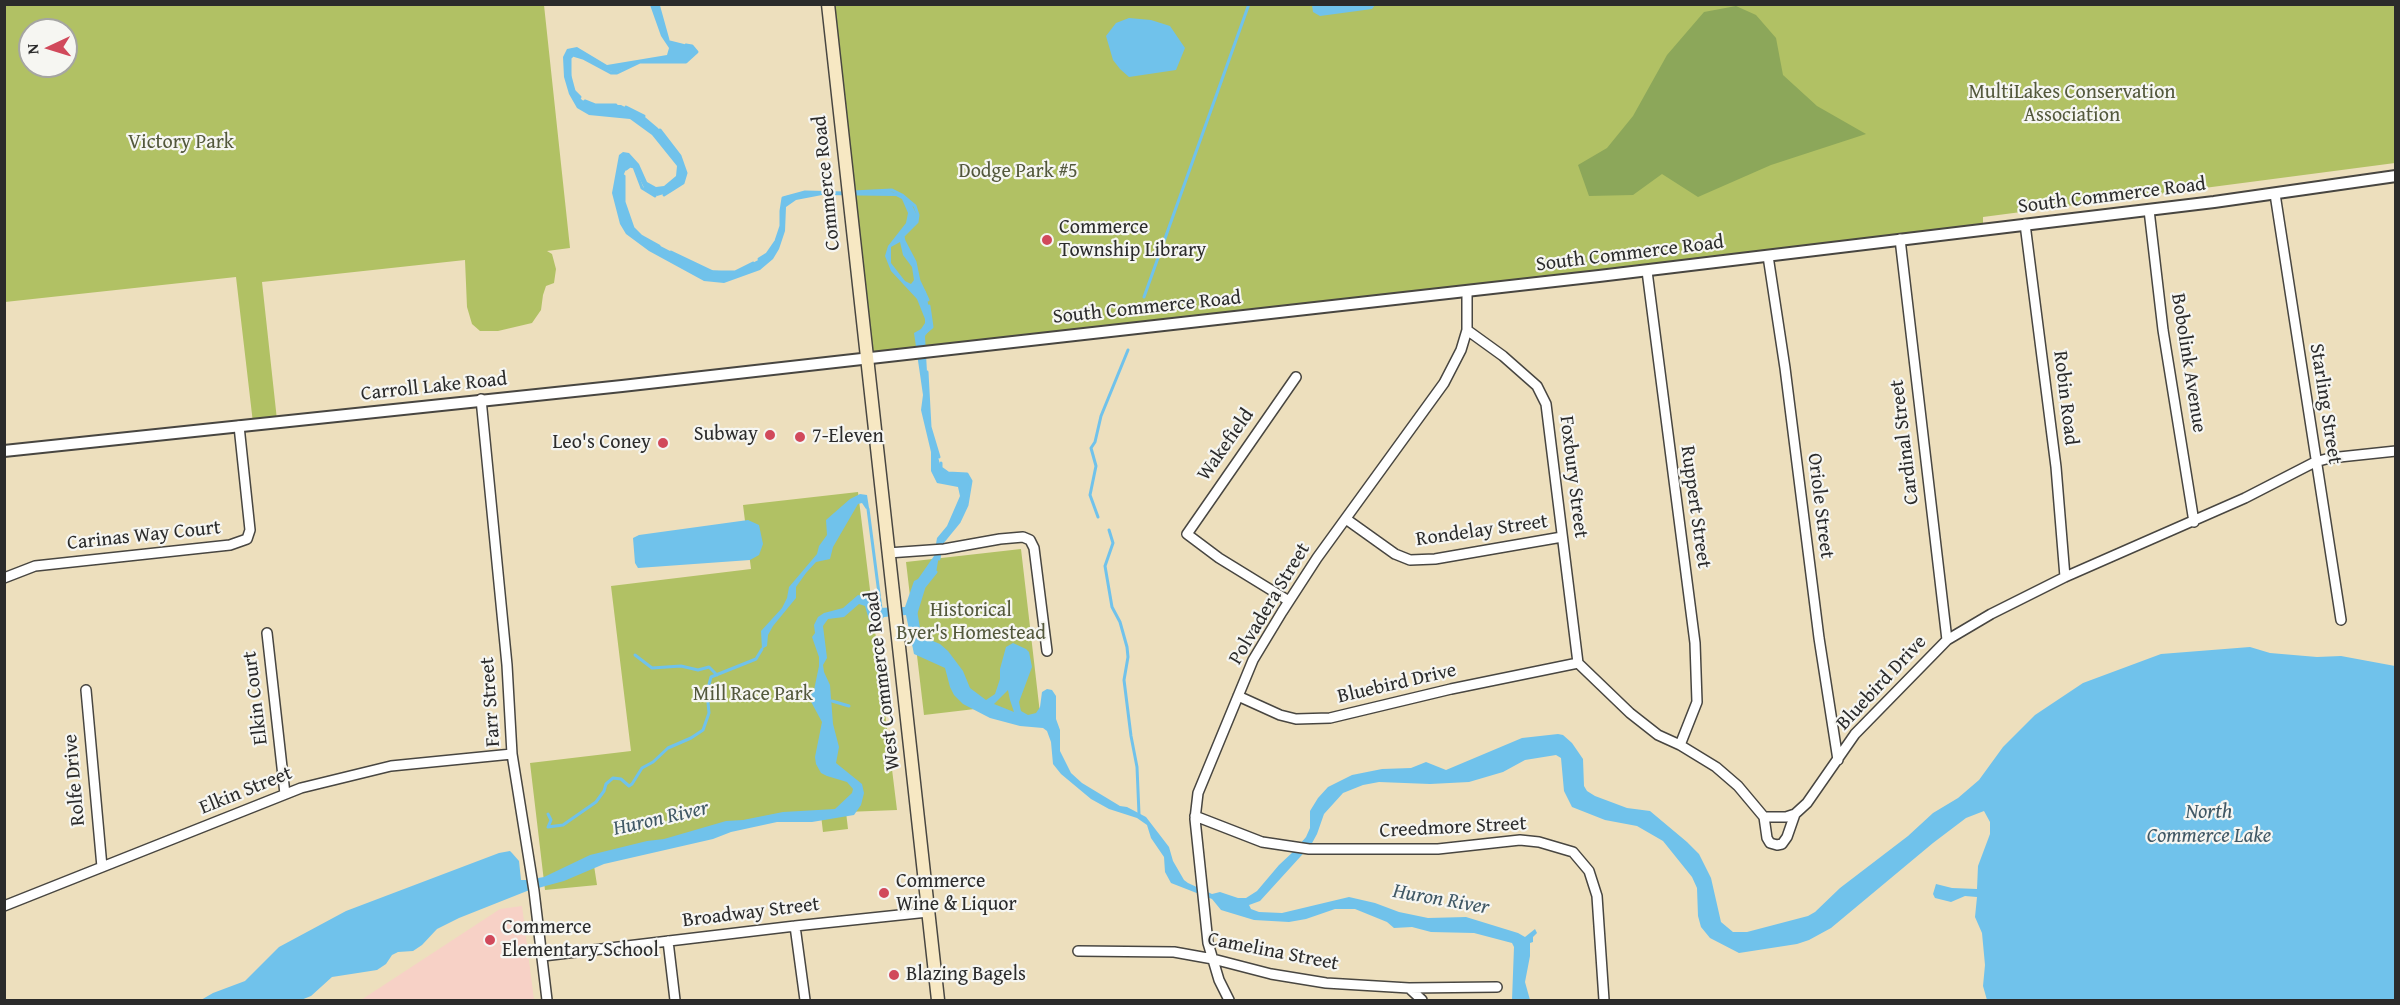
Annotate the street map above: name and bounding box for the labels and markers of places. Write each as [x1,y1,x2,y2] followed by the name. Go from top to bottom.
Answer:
[1059,216,1206,263] place label: Commerce Township Library
[1040,233,1054,247] marker: Commerce Township Library
[694,423,758,447] place label: Subway
[812,425,884,449] place label: 7-Eleven
[763,428,777,442] marker: Subway
[793,430,807,444] marker: 7-Eleven
[553,431,651,455] place label: Leo's Coney
[656,436,670,450] marker: Leo's Coney
[896,870,1017,917] place label: Commerce Wine & Liquor
[877,886,891,900] marker: Commerce Wine & Liquor
[502,916,659,963] place label: Commerce Elementary School
[483,933,497,947] marker: Commerce Elementary School
[906,963,1026,987] place label: Blazing Bagels
[887,968,901,982] marker: Blazing Bagels

